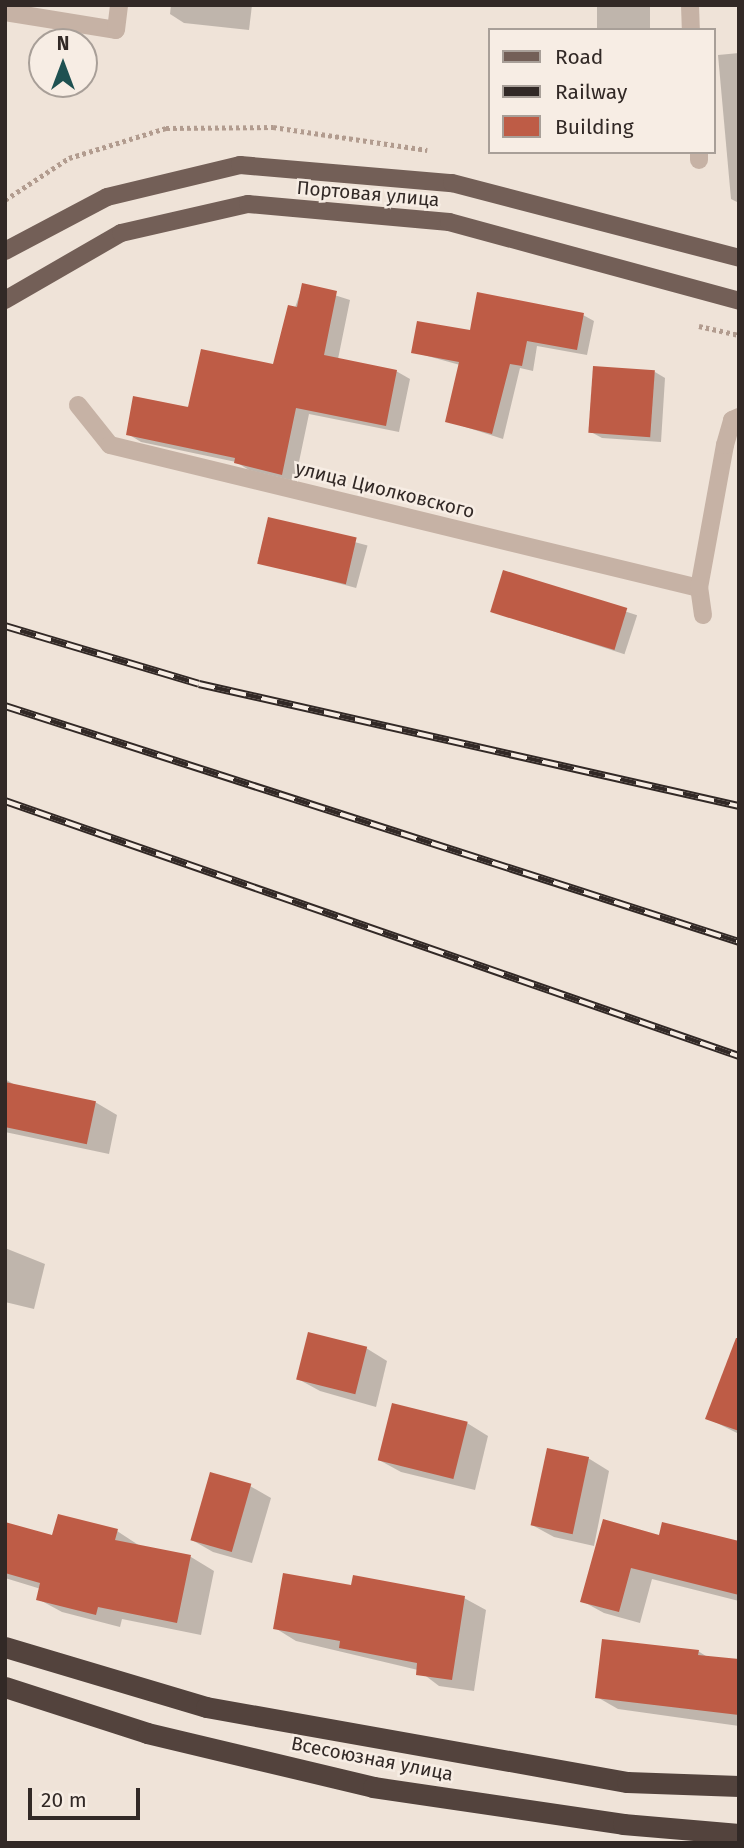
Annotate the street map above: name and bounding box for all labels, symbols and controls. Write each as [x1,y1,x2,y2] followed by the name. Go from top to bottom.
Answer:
[28,28,98,98] north arrow
[489,28,716,154] legend
[57,32,69,55] text: N
[555,44,603,70] text: Road
[555,79,627,105] text: Railway
[555,114,634,140] text: Building
[296,176,440,212] street label: Портовая улица
[293,457,477,523] street label: улица Циолковского
[289,1732,455,1786] street label: Всесоюзная улица
[32,1774,144,1818] scale bar
[41,1787,87,1813] text: 20 m

